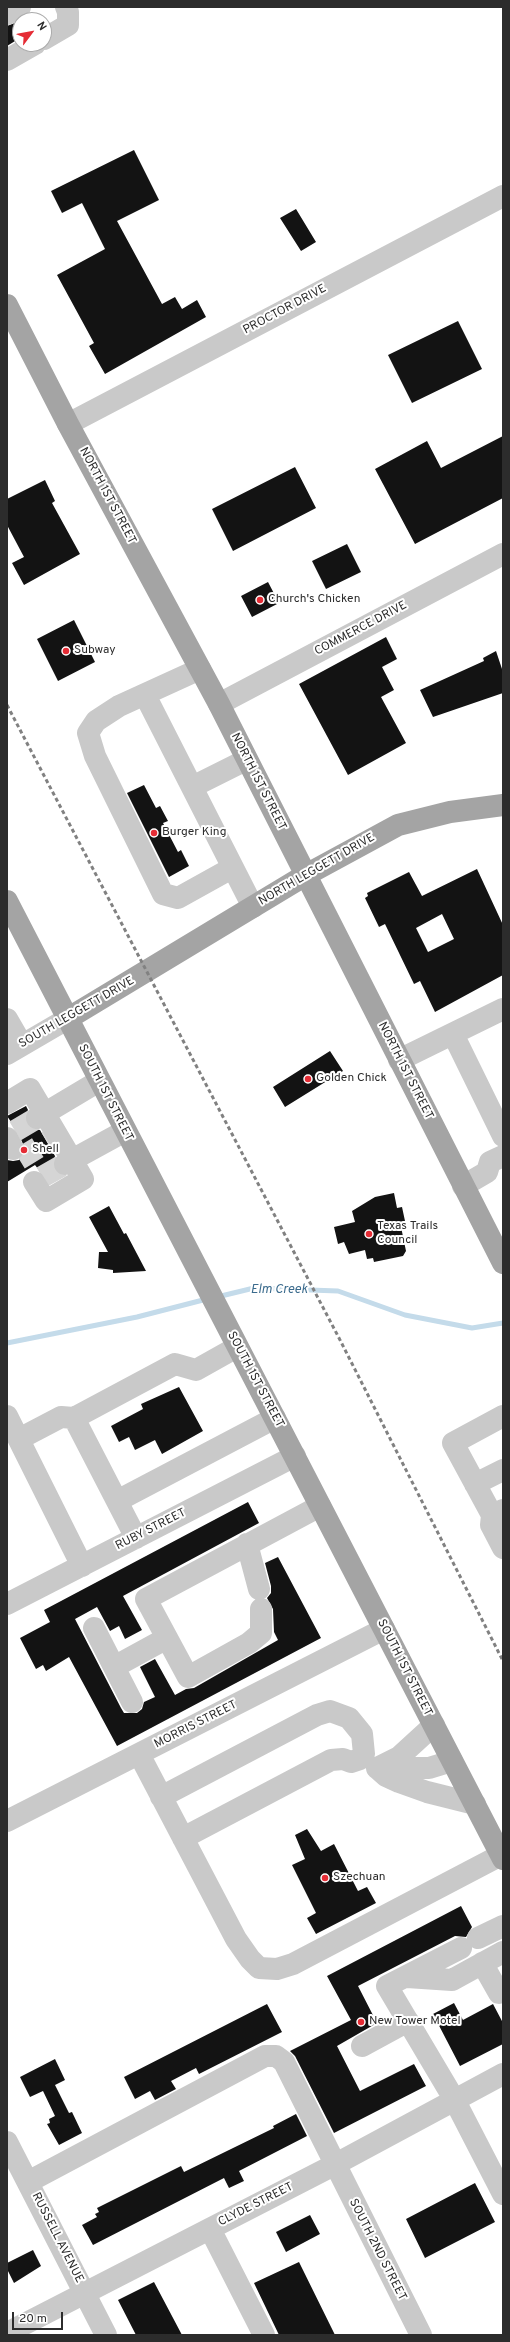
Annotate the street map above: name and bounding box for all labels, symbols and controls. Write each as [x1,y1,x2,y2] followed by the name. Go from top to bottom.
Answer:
[12,12,52,52] north arrow
[33,19,49,33] text: N
[241,282,329,338] street label: PROCTOR DRIVE
[75,445,139,547] street label: NORTH 1ST STREET
[268,593,360,607] place label: Church's Chicken
[255,595,265,605] marker: Church's Chicken
[312,599,410,659] street label: COMMERCE DRIVE
[74,644,116,658] place label: Subway
[61,646,71,656] marker: Subway
[227,731,289,833] street label: NORTH 1ST STREET
[162,826,226,840] place label: Burger King
[149,828,159,838] marker: Burger King
[256,831,378,909] street label: NORTH LEGGETT DRIVE
[17,974,137,1052] street label: SOUTH LEGGETT DRIVE
[374,1020,436,1122] street label: NORTH 1ST STREET
[74,1042,136,1144] street label: SOUTH 1ST STREET
[316,1072,387,1086] place label: Golden Chick
[303,1074,313,1084] marker: Golden Chick
[32,1143,59,1157] place label: Shell
[19,1145,29,1155] marker: Shell
[377,1220,438,1248] place label: Texas Trails Council
[364,1229,374,1239] marker: Texas Trails Council
[250,1282,308,1298] water label: Elm Creek
[224,1329,286,1431] street label: SOUTH 1ST STREET
[113,1506,189,1554] street label: RUBY STREET
[373,1617,435,1719] street label: SOUTH 1ST STREET
[152,1698,240,1752] street label: MORRIS STREET
[333,1871,386,1885] place label: Szechuan
[320,1873,330,1883] marker: Szechuan
[369,2015,461,2029] place label: New Tower Motel
[356,2017,366,2027] marker: New Tower Motel
[216,2180,296,2230] street label: CLYDE STREET
[28,2190,86,2286] street label: RUSSELL AVENUE
[345,2197,409,2303] street label: SOUTH 2ND STREET
[14,2304,65,2330] scale bar
[19,2311,47,2327] text: 20 m

